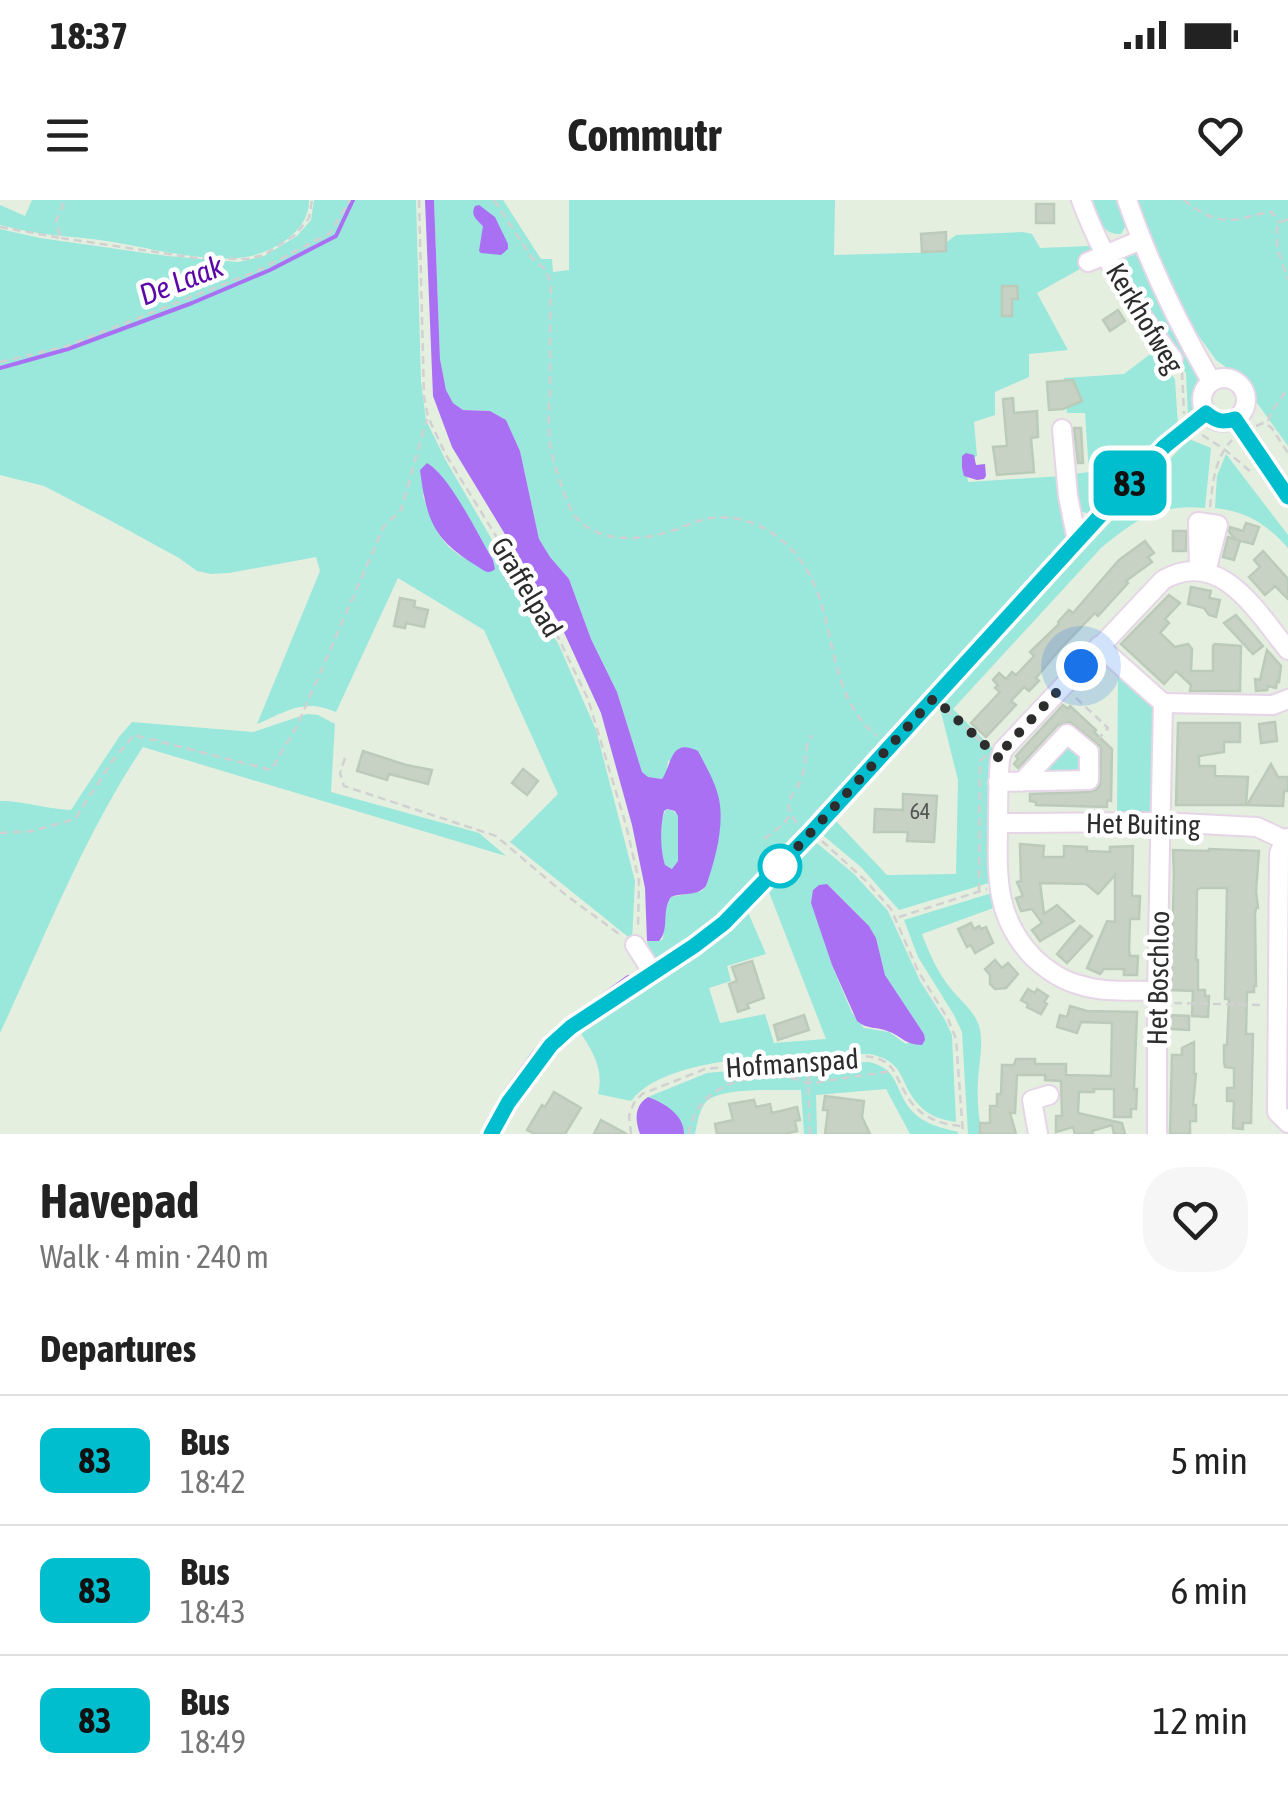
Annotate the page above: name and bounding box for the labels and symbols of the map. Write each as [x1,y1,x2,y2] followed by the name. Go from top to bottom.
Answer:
[134,248,229,312] water label: De Laak
[1100,257,1190,379] street label: Kerkhofweg
[1085,450,1175,516] line badge: 83
[485,531,569,643] street label: Graffelpad
[1056,641,1106,691] your location
[910,798,930,824] house number: 64
[1086,807,1200,841] street label: Het Buiting
[759,845,801,887] unlabelled marker
[1141,910,1175,1046] street label: Het Boschloo
[724,1042,860,1084] street label: Hofmanspad

